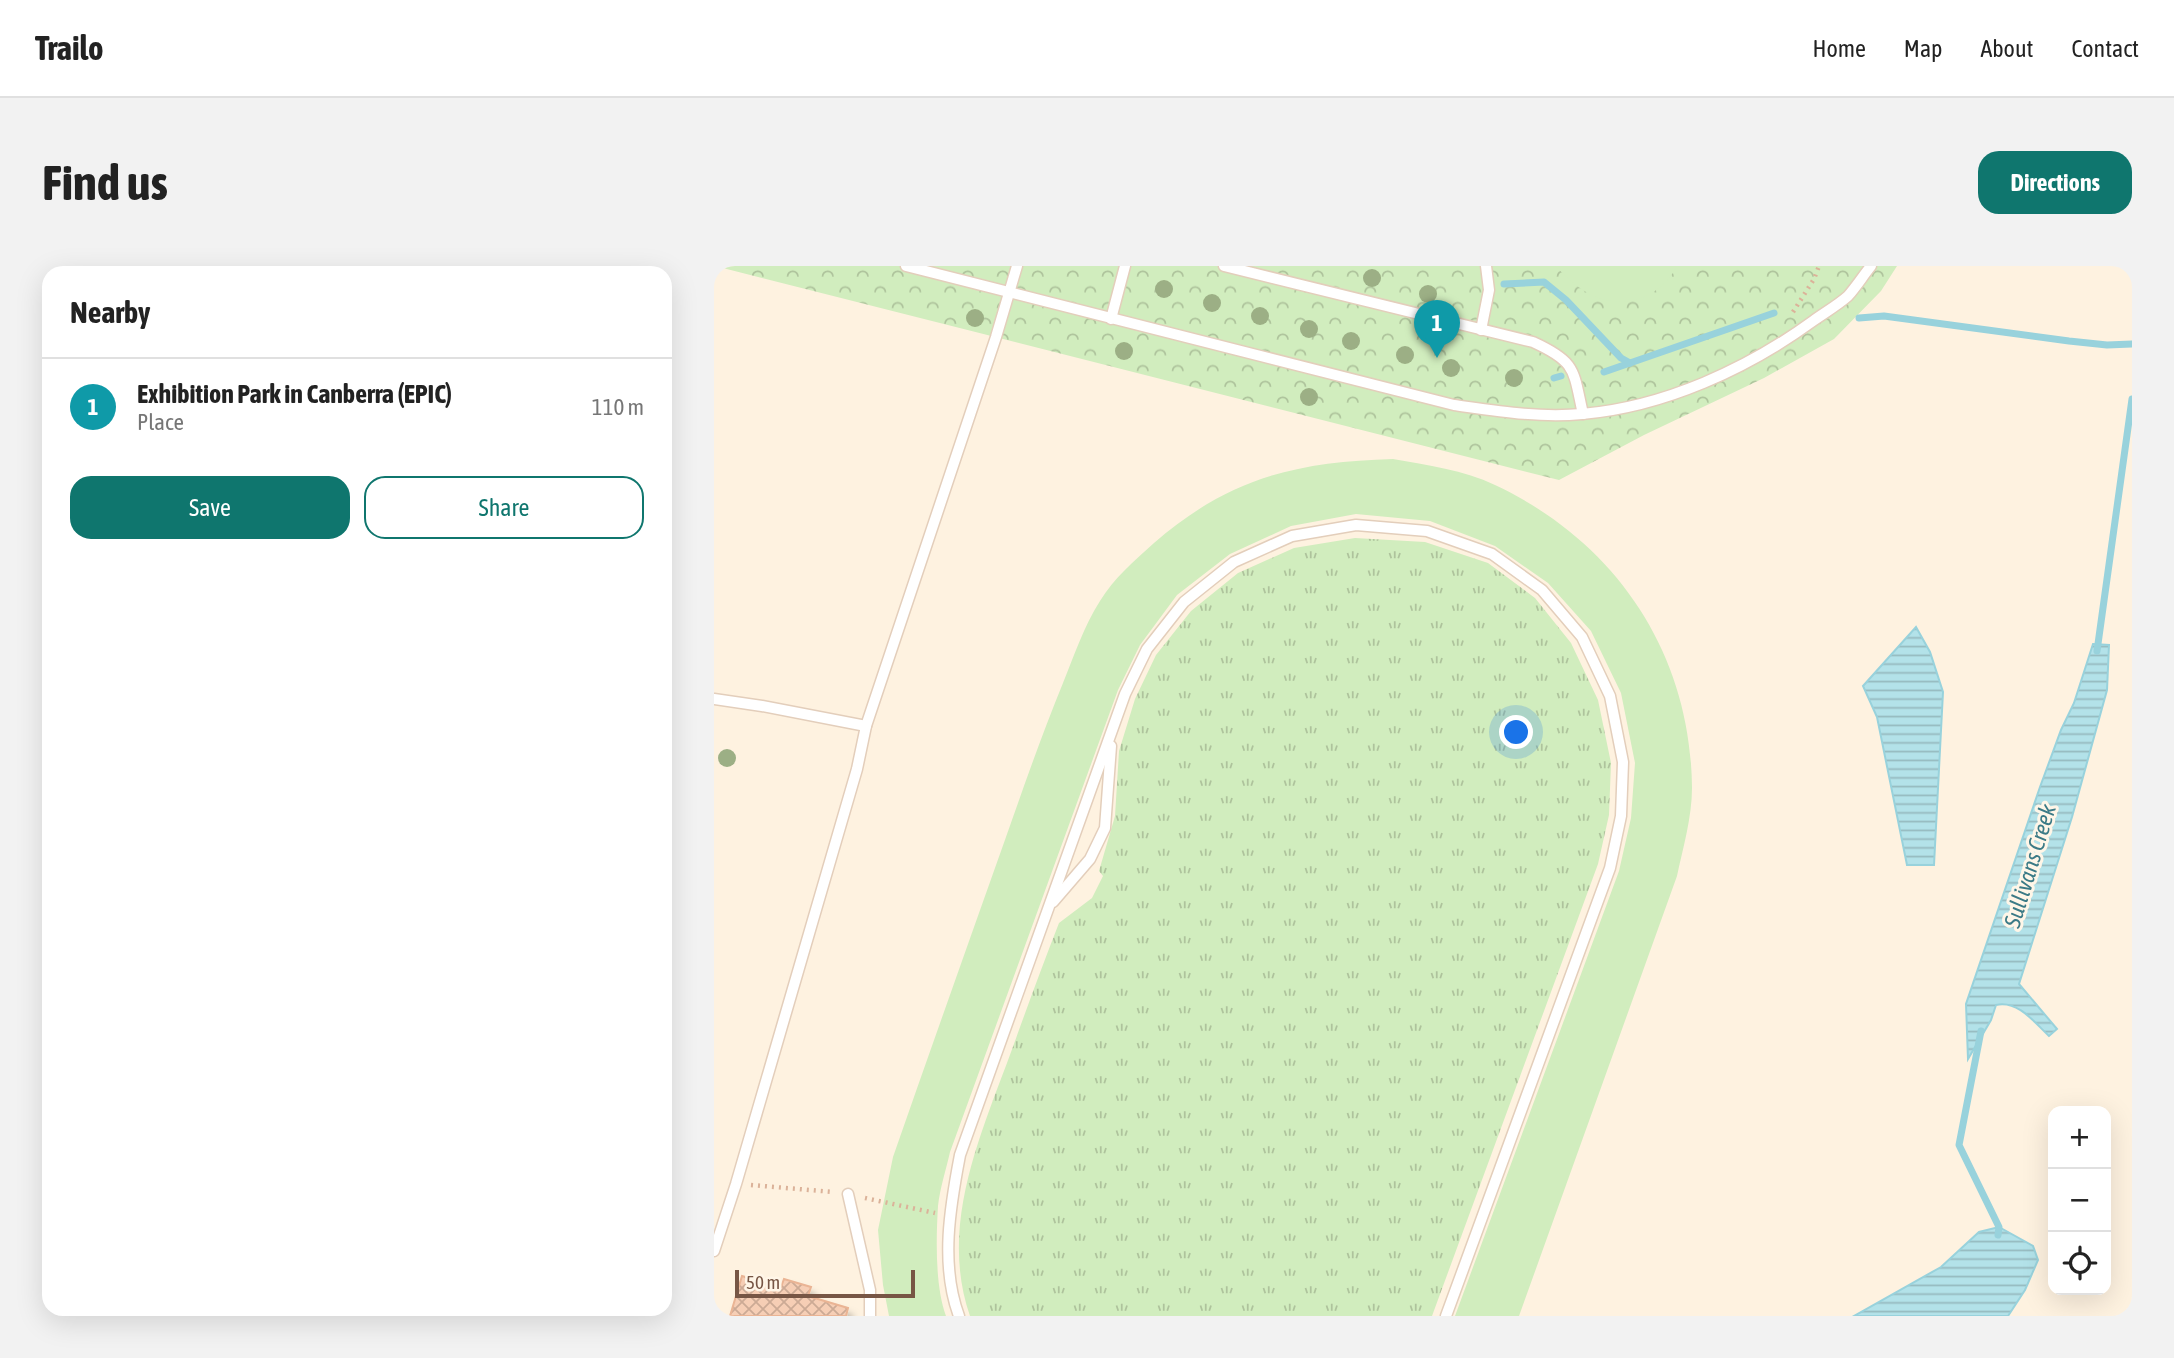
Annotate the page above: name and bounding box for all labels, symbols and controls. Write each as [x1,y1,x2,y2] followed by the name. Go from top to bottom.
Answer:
[35,29,103,67] text: Trailo
[1812,35,1866,62] text: Home
[1904,35,1942,62] text: Map
[1980,35,2033,62] text: About
[2071,35,2139,62] text: Contact
[1978,151,2132,214] button: Directions
[42,154,168,210] text: Find us
[70,295,150,329] text: Nearby
[1414,300,1460,358] pin: 1
[137,379,452,409] text: Exhibition Park in Canberra (EPIC)
[88,394,98,420] text: 1
[592,394,644,420] text: 110 m
[137,409,184,435] text: Place
[70,476,350,539] button: Save
[364,476,644,539] button: Share
[1499,715,1533,749] your location
[1999,800,2061,932] water label: Sullivans Creek
[2048,1106,2111,1295] map controls
[2048,1106,2111,1169] button: +
[2048,1169,2111,1232] button: −
[2048,1232,2111,1295] button: locate
[735,1267,915,1299] scale bar
[746,1271,780,1293] text: 50 m

